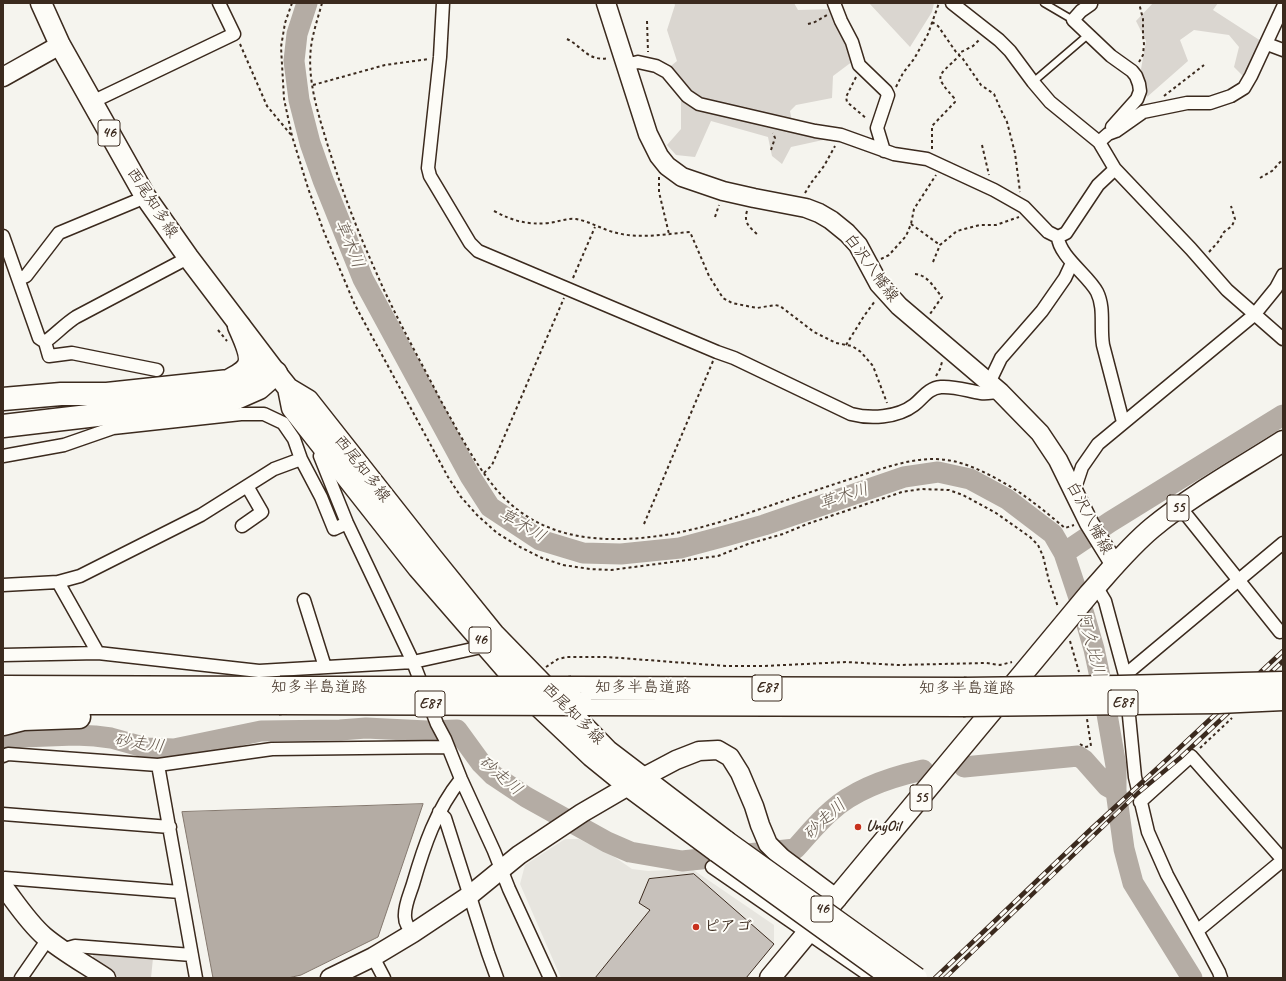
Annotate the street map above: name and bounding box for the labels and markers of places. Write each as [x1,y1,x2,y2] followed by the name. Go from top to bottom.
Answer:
[866,817,901,837] place label: UnyOil
[853,822,863,832] marker: UnyOil
[704,917,752,937] place label: ピアゴ
[691,922,701,932] marker: ピアゴ

